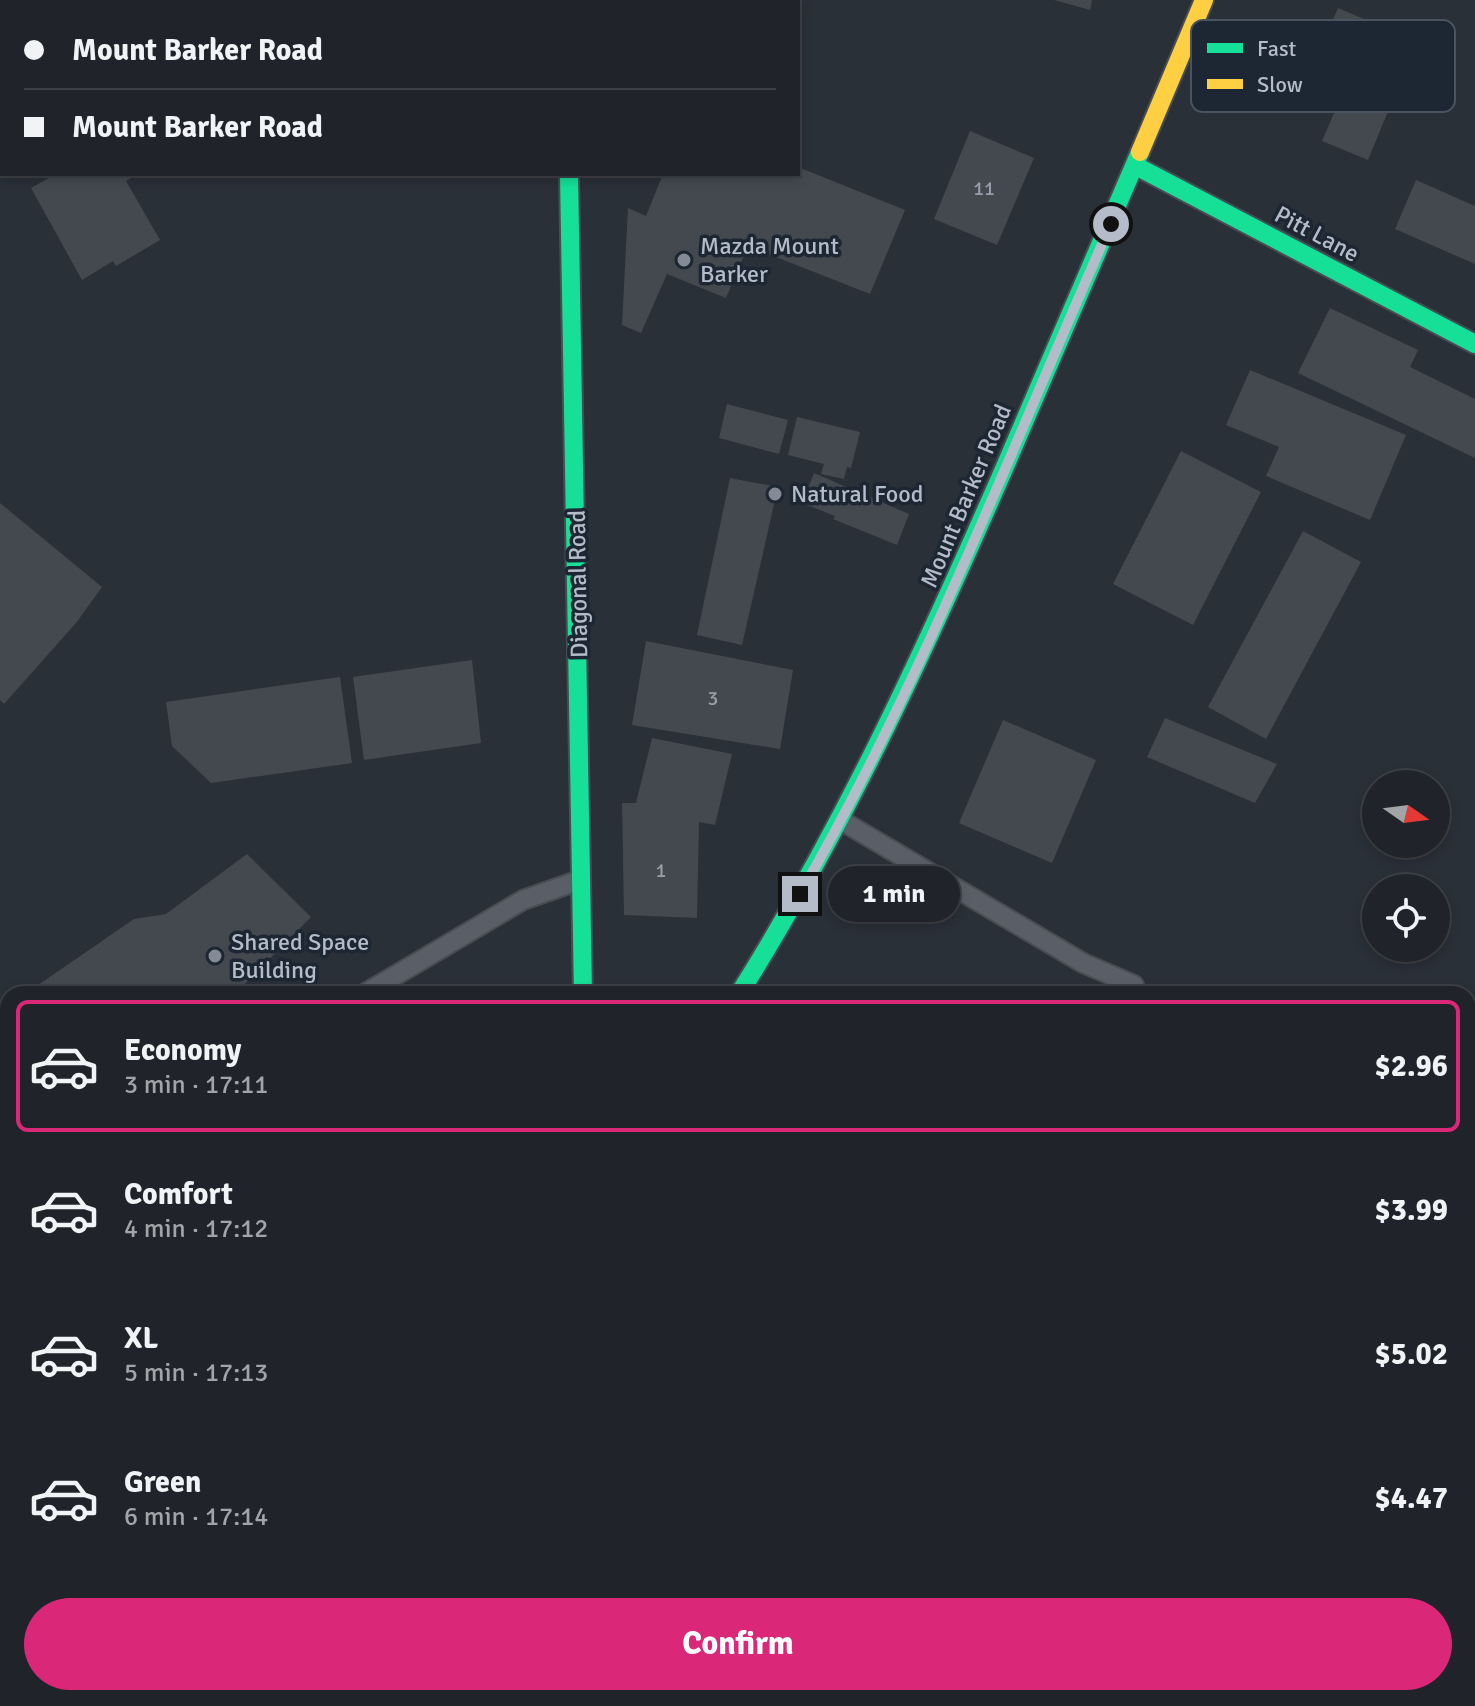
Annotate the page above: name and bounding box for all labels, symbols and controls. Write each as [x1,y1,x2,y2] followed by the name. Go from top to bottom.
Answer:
[1191,20,1455,112] legend
[72,32,323,69] text: Mount Barker Road
[1257,35,1297,62] text: Fast
[1257,71,1303,98] text: Slow
[72,109,323,146] text: Mount Barker Road
[973,176,995,201] house number: 11
[1269,199,1365,269] street label: Pitt Lane
[1093,206,1129,242] route start
[700,231,839,289] place label: Mazda Mount Barker
[675,251,693,269] marker: Mazda Mount Barker
[914,400,1018,592] street label: Mount Barker Road
[791,479,923,509] place label: Natural Food
[766,485,784,503] marker: Natural Food
[562,510,594,658] street label: Diagonal Road
[708,686,718,711] house number: 3
[1362,770,1450,858] north arrow
[1362,770,1450,962] map controls
[656,858,666,883] house number: 1
[828,866,960,922] callout: 1 min
[1362,874,1450,962] button: locate
[782,876,818,912] route end
[863,878,925,910] text: 1 min
[231,927,369,985] place label: Shared Space Building
[206,947,224,965] marker: Shared Space Building
[28,1030,100,1102] icon: car
[124,1032,241,1069] text: Economy
[1375,1048,1448,1085] text: $2.96
[124,1069,268,1101] text: 3 min · 17:11
[28,1174,100,1246] icon: car
[124,1176,233,1213] text: Comfort
[1375,1192,1448,1229] text: $3.99
[124,1213,268,1245] text: 4 min · 17:12
[28,1318,100,1390] icon: car
[124,1320,158,1357] text: XL
[1375,1336,1448,1373] text: $5.02
[124,1357,268,1389] text: 5 min · 17:13
[28,1462,100,1534] icon: car
[124,1464,201,1501] text: Green
[1375,1480,1448,1517] text: $4.47
[124,1501,268,1533] text: 6 min · 17:14
[24,1598,1452,1690] button: Confirm

